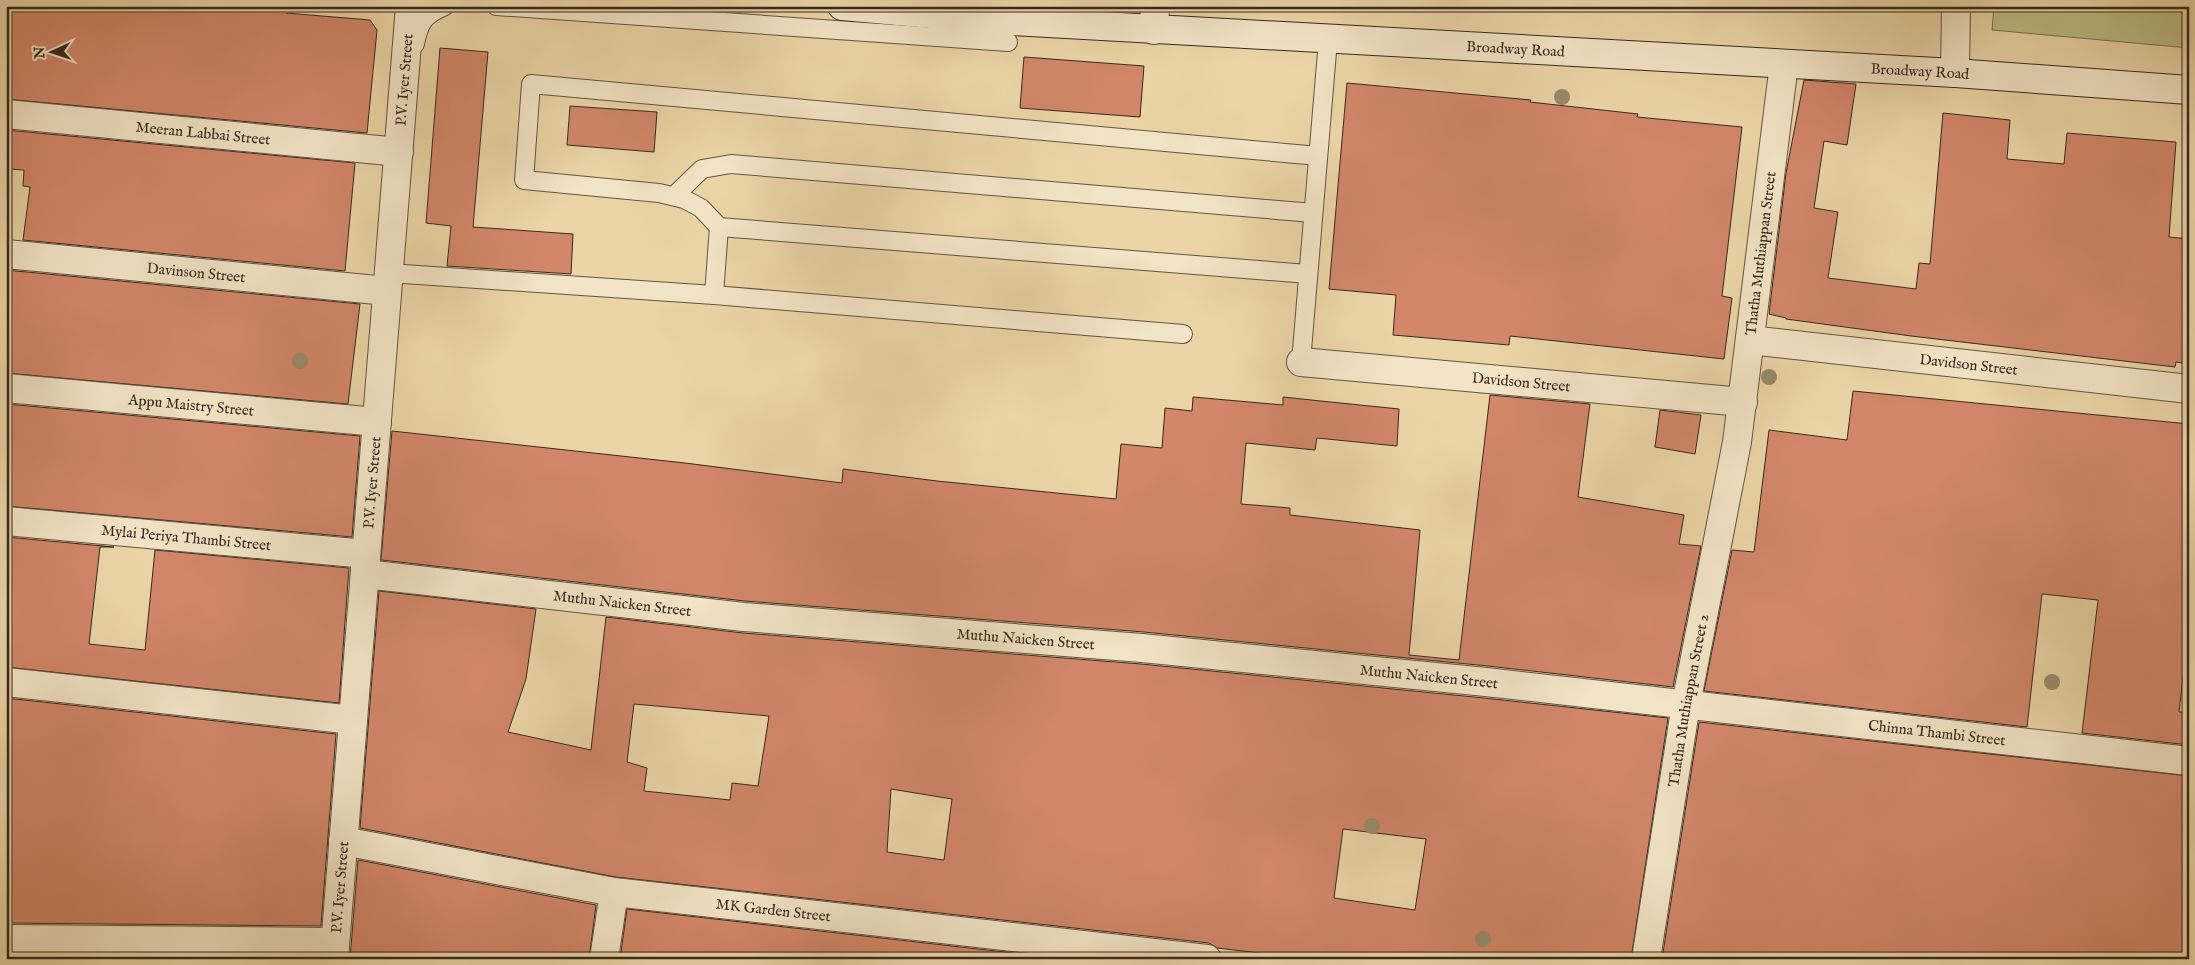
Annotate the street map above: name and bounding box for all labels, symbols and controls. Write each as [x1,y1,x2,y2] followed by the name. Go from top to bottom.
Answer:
[28,28,78,78] north arrow
[391,33,418,127] street label: P.V. Iyer Street
[1466,37,1566,62] street label: Broadway Road
[31,46,49,60] text: N
[1870,59,1971,84] street label: Broadway Road
[135,118,271,150] street label: Meeran Labbai Street
[1741,170,1781,337] street label: Thatha Muthiappan Street
[146,259,246,287] street label: Davinson Street
[1918,350,2019,380] street label: Davidson Street
[1471,368,1571,396] street label: Davidson Street
[127,390,255,421] street label: Appu Maistry Street
[359,436,386,529] street label: P.V. Iyer Street
[100,521,272,555] street label: Mylai Periya Thambi Street
[552,586,692,621] street label: Muthu Naicken Street
[1664,612,1713,788] street label: Thatha Muthiappan Street 2
[956,625,1096,654] street label: Muthu Naicken Street
[1359,661,1499,693] street label: Muthu Naicken Street
[1867,716,2006,750] street label: Chinna Thambi Street
[327,841,353,934] street label: P.V. Iyer Street
[715,895,832,926] street label: MK Garden Street

